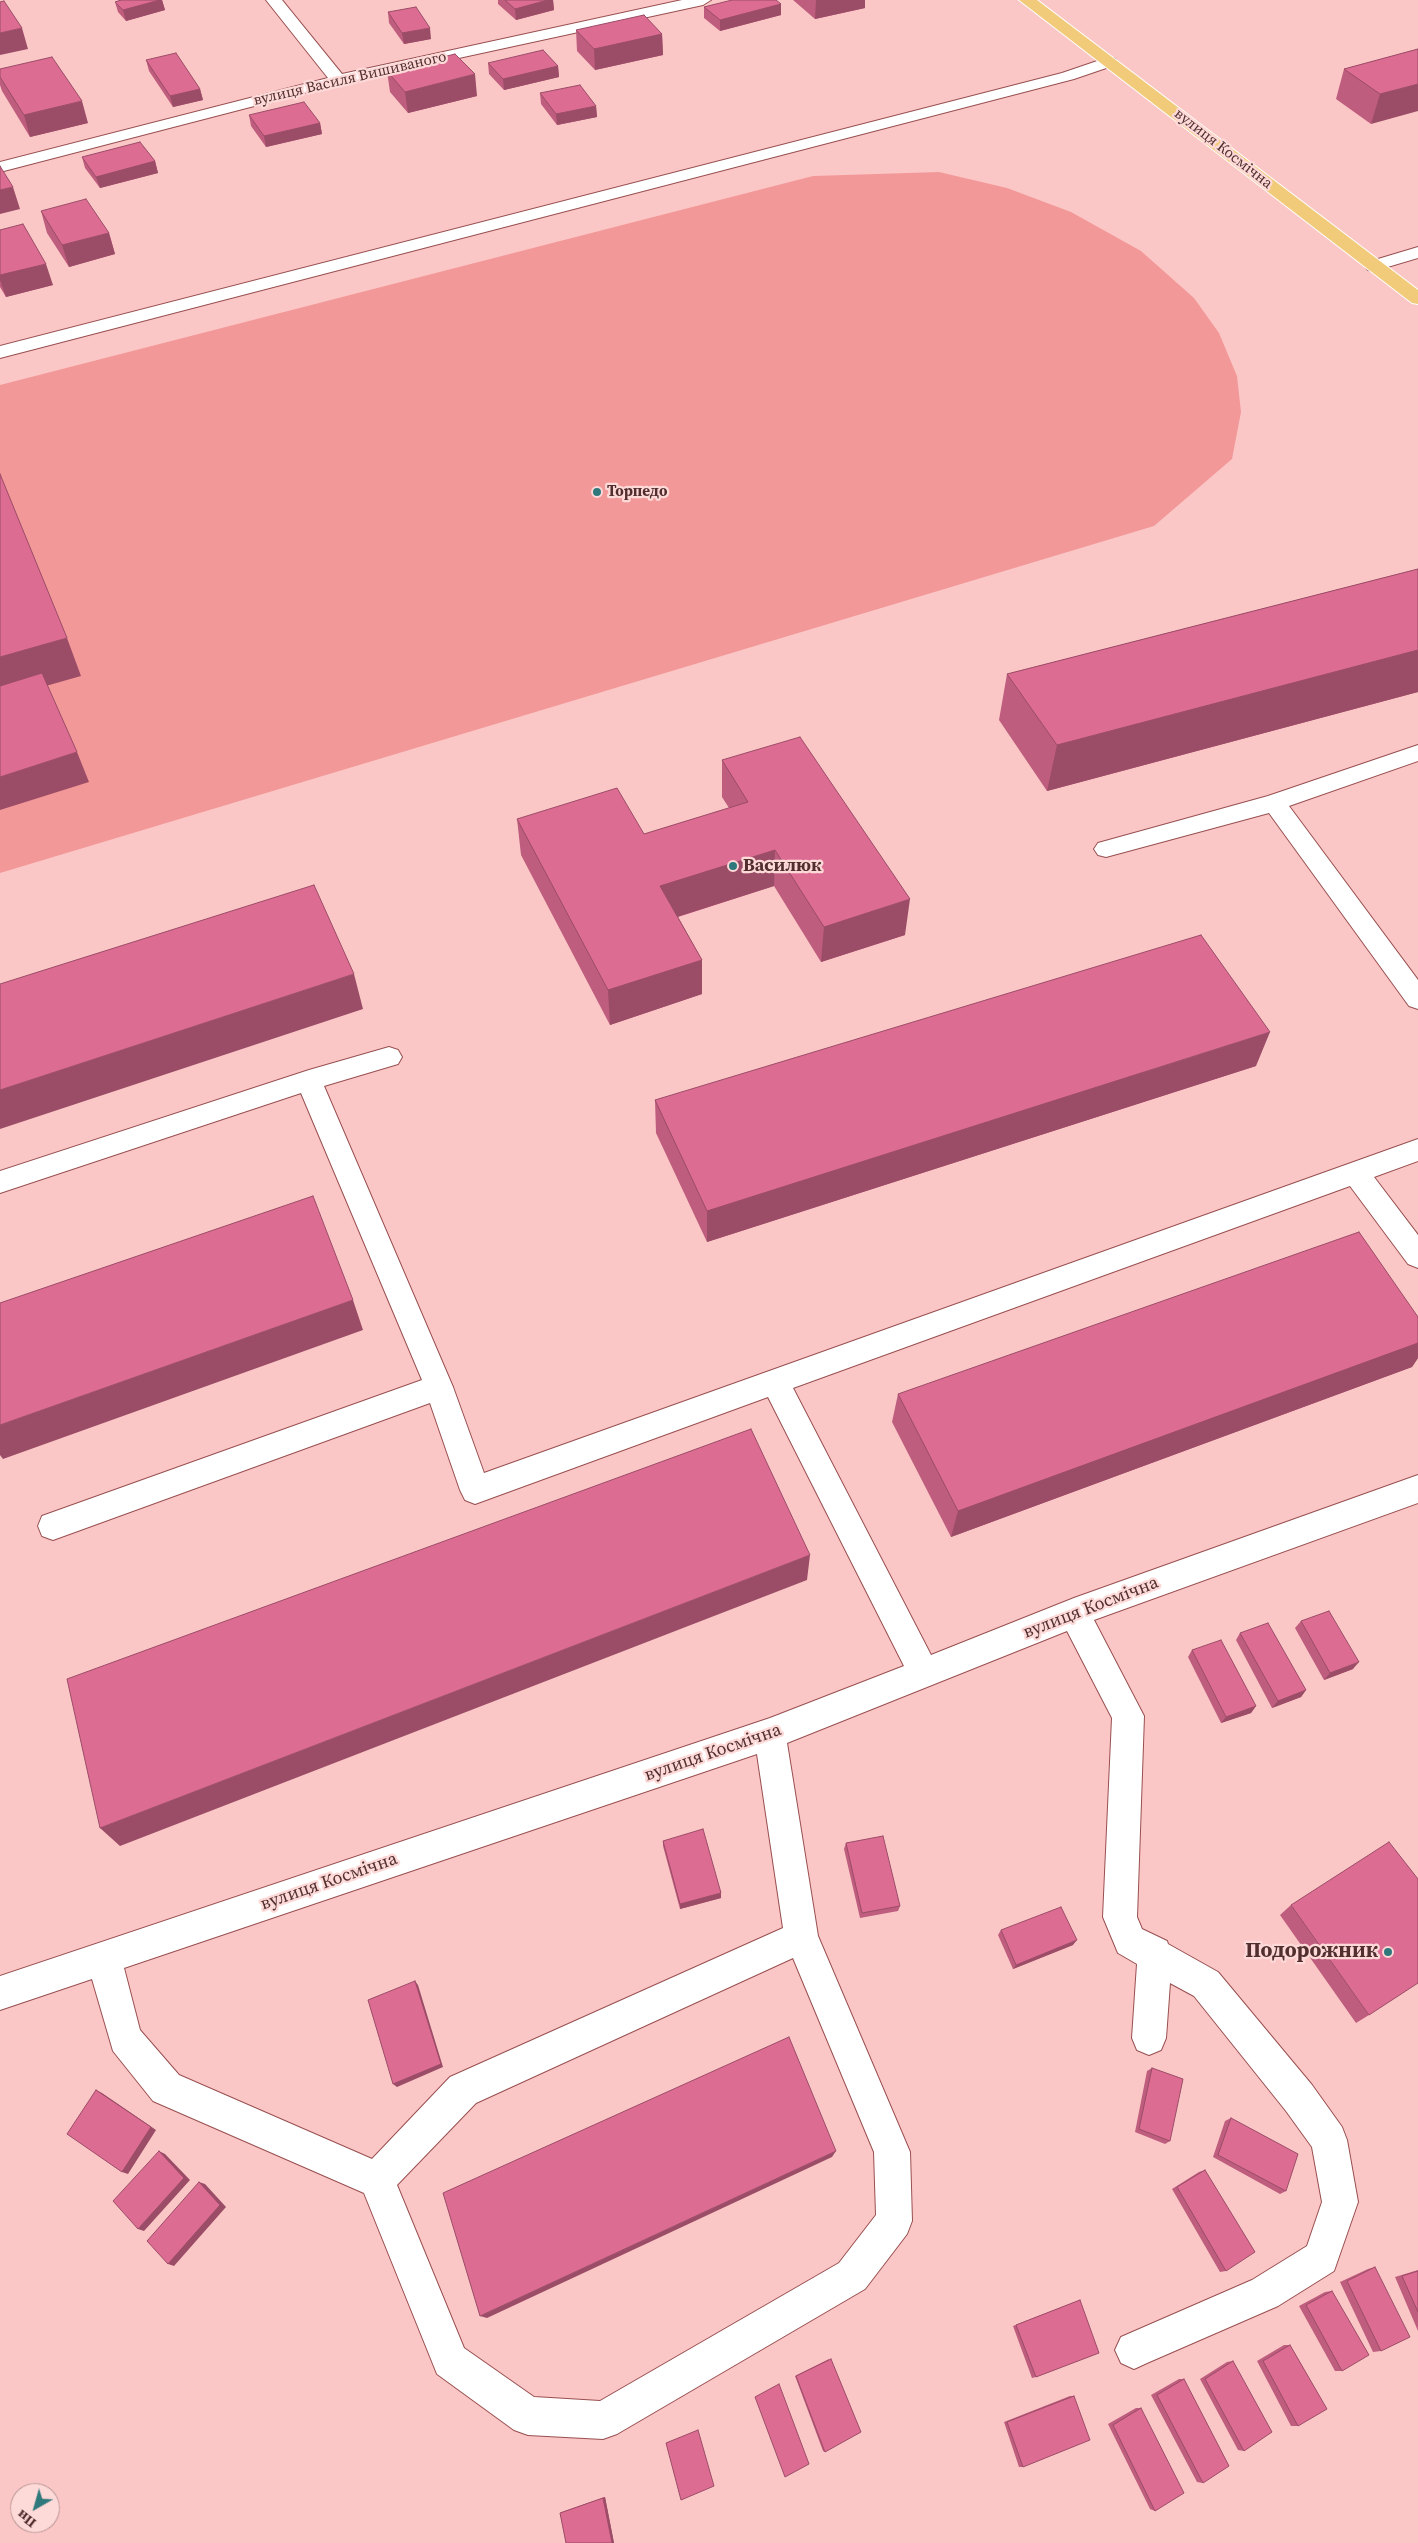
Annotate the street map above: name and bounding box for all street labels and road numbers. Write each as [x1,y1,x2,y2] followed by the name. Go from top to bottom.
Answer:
[252,48,448,110] street label: вулиця Василя Вишиваного
[1170,105,1276,193] street label: вулиця Космічна
[1020,1572,1162,1644] street label: вулиця Космічна
[642,1719,784,1787] street label: вулиця Космічна
[258,1848,400,1916] street label: вулиця Космічна

